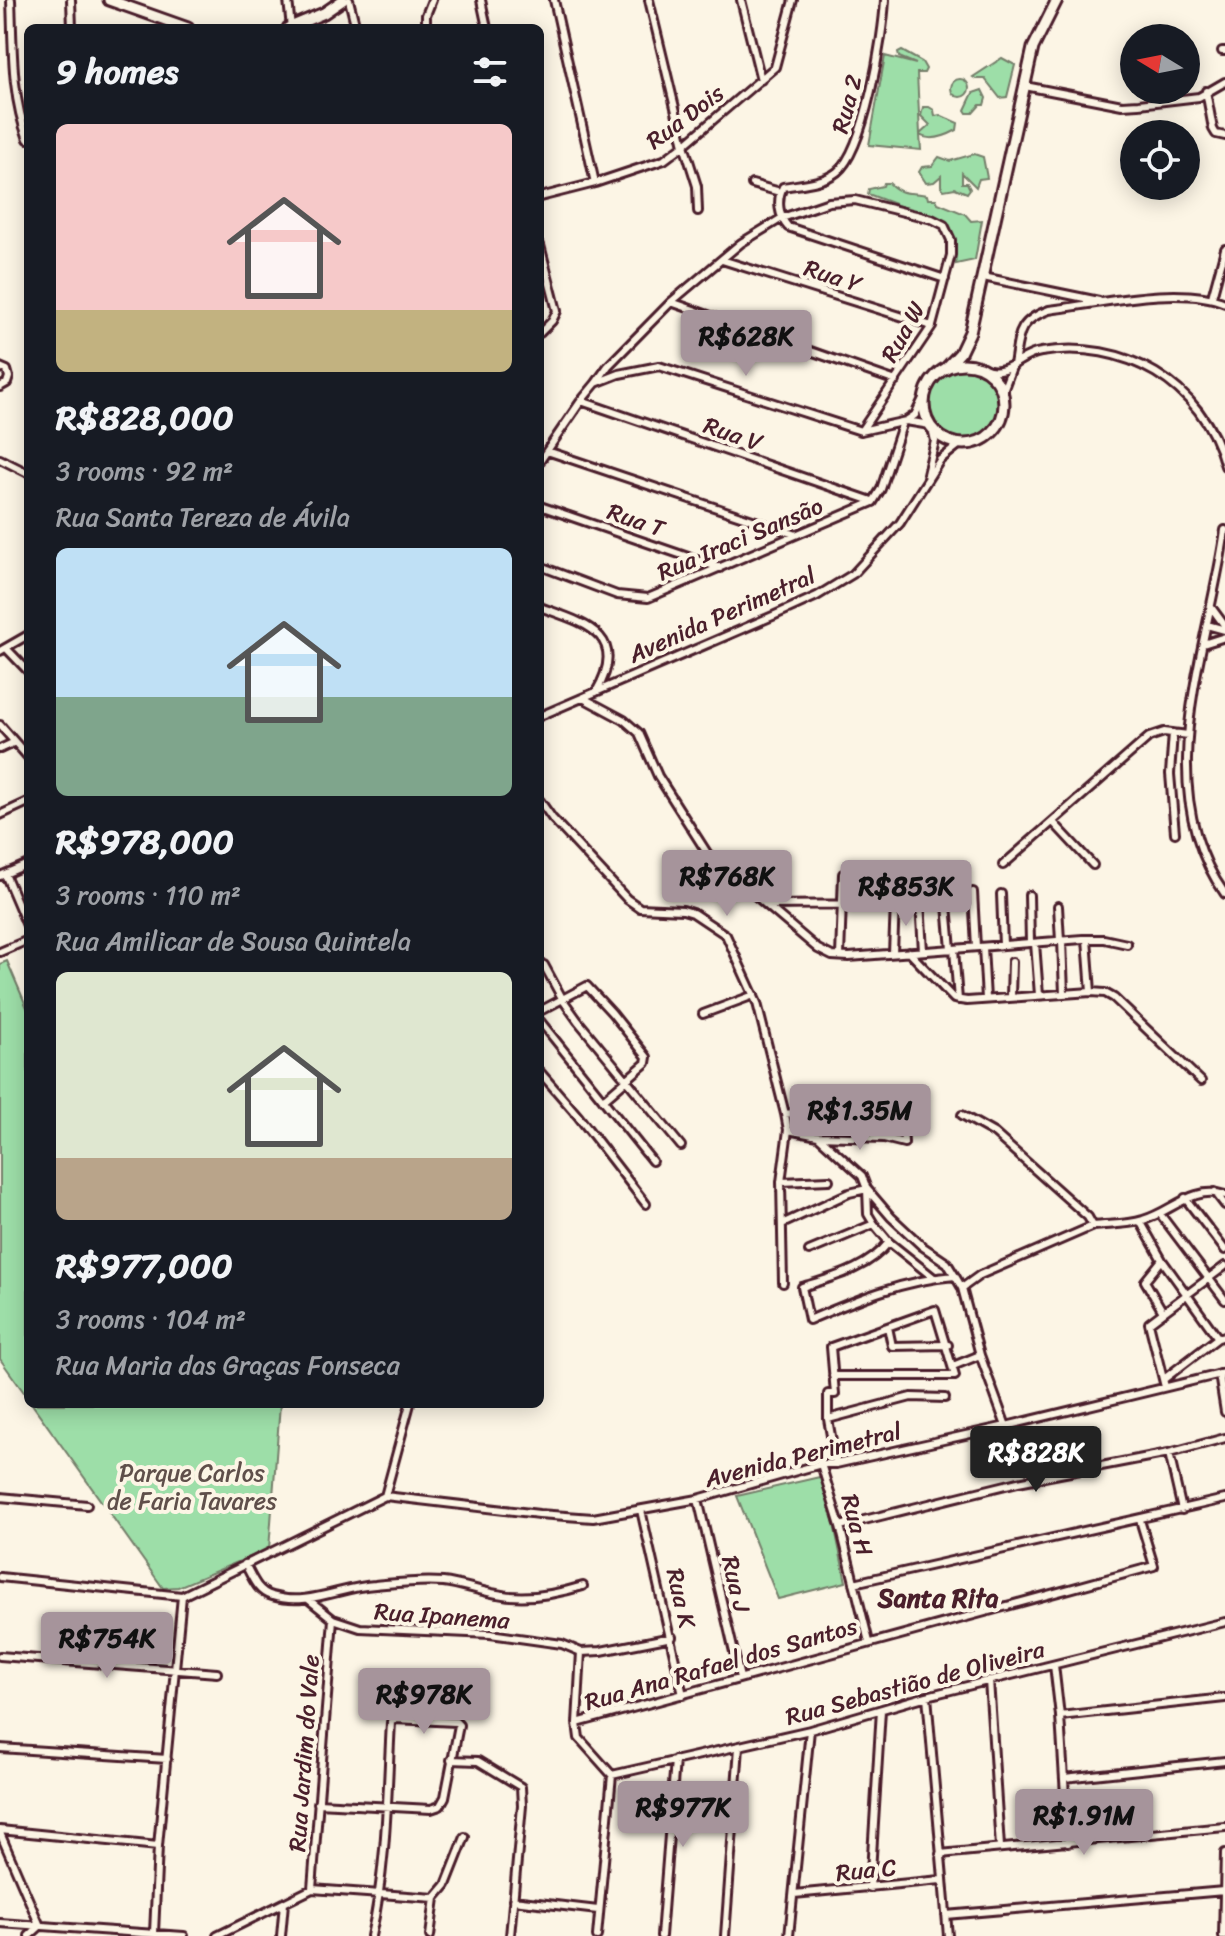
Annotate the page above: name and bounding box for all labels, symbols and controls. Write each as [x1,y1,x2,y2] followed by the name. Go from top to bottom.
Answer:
[1120,24,1200,104] north arrow
[1120,24,1200,200] map controls
[56,42,178,102] text: 9 homes
[468,50,512,94] icon: filters
[819,70,875,138] street label: Rua 2
[637,73,734,161] street label: Rua Dois
[1120,120,1200,200] button: locate
[212,176,356,320] icon: home
[798,247,868,305] street label: Rua Y
[869,293,937,370] street label: Rua W
[681,310,811,378] pin: R$628K
[699,313,793,359] text: R$628K
[56,388,234,448] text: R$828,000
[698,404,769,464] street label: Rua V
[56,448,233,494] text: 3 rooms · 92 m²
[650,485,830,593] street label: Rua Iraci Sansão
[602,491,672,550] street label: Rua T
[56,494,350,540] text: Rua Santa Tereza de Ávila
[620,554,824,676] street label: Avenida Perimetral
[212,600,356,744] icon: home
[56,812,234,872] text: R$978,000
[662,850,792,918] pin: R$768K
[680,853,774,899] text: R$768K
[841,860,971,928] pin: R$853K
[859,863,953,909] text: R$853K
[56,872,241,918] text: 3 rooms · 110 m²
[56,918,411,964] text: Rua Amilicar de Sousa Quintela
[212,1024,356,1168] icon: home
[786,1084,934,1152] pin: R$1.35M
[808,1087,912,1133] text: R$1.35M
[56,1236,233,1296] text: R$977,000
[56,1296,246,1342] text: 3 rooms · 104 m²
[56,1342,400,1388] text: Rua Maria das Graças Fonseca
[699,1410,907,1500] street label: Avenida Perimetral
[971,1426,1101,1494] pin: R$828K
[988,1429,1084,1475] text: R$828K
[107,1452,277,1522] park label: Parque Carlos de Faria Tavares
[829,1489,885,1561] street label: Rua H
[709,1552,763,1617] street label: Rua J
[654,1564,709,1633] street label: Rua K
[876,1575,999,1621] district label: Santa Rita
[373,1590,512,1642] street label: Rua Ipanema
[580,1605,862,1723] street label: Rua Ana Rafael dos Santos
[42,1612,172,1680] pin: R$754K
[59,1615,155,1661] text: R$754K
[781,1628,1050,1738] street label: Rua Sebastião de Oliveira
[276,1653,332,1853] street label: Rua Jardim do Vale
[359,1668,489,1736] pin: R$978K
[376,1671,472,1717] text: R$978K
[618,1781,748,1849] pin: R$977K
[636,1784,730,1830] text: R$977K
[1010,1789,1158,1857] pin: R$1.91M
[1033,1792,1135,1838] text: R$1.91M
[834,1846,898,1894] street label: Rua C

